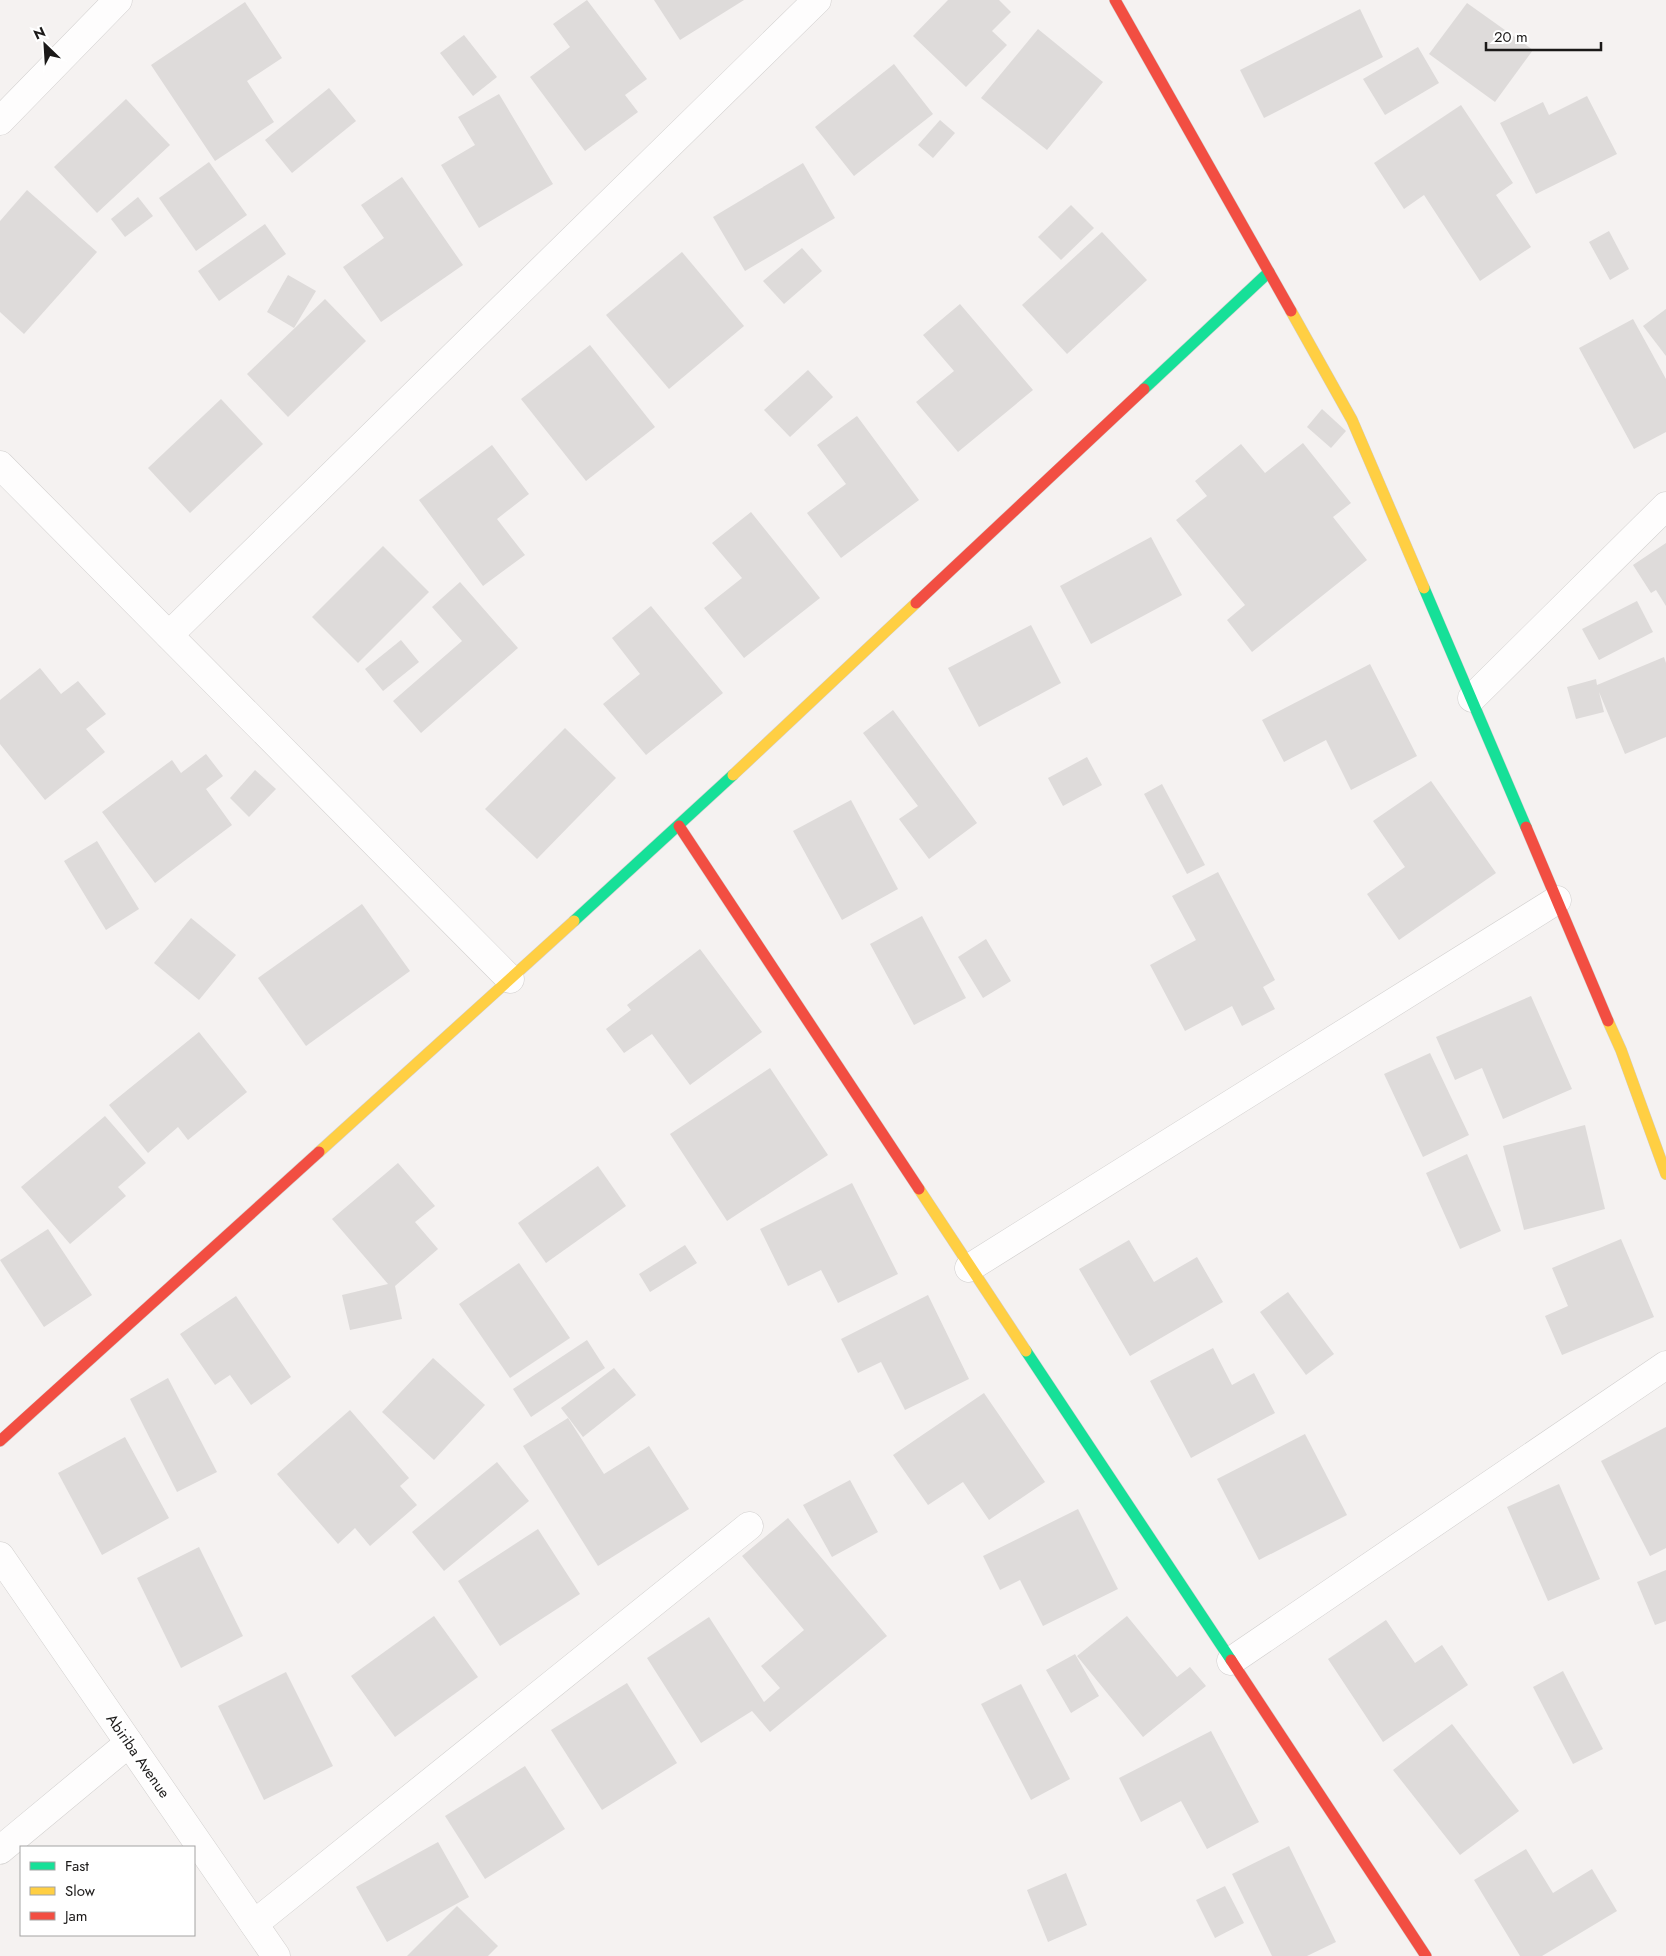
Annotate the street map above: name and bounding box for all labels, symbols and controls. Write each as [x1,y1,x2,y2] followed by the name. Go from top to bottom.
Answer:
[20,20,70,70] north arrow
[1486,20,1601,52] scale bar
[30,22,49,45] text: N
[1494,26,1528,48] text: 20 m
[101,1709,175,1803] street label: Abiriba Avenue
[20,1846,195,1936] legend
[65,1855,89,1877] text: Fast
[65,1880,96,1902] text: Slow
[63,1905,88,1927] text: Jam

